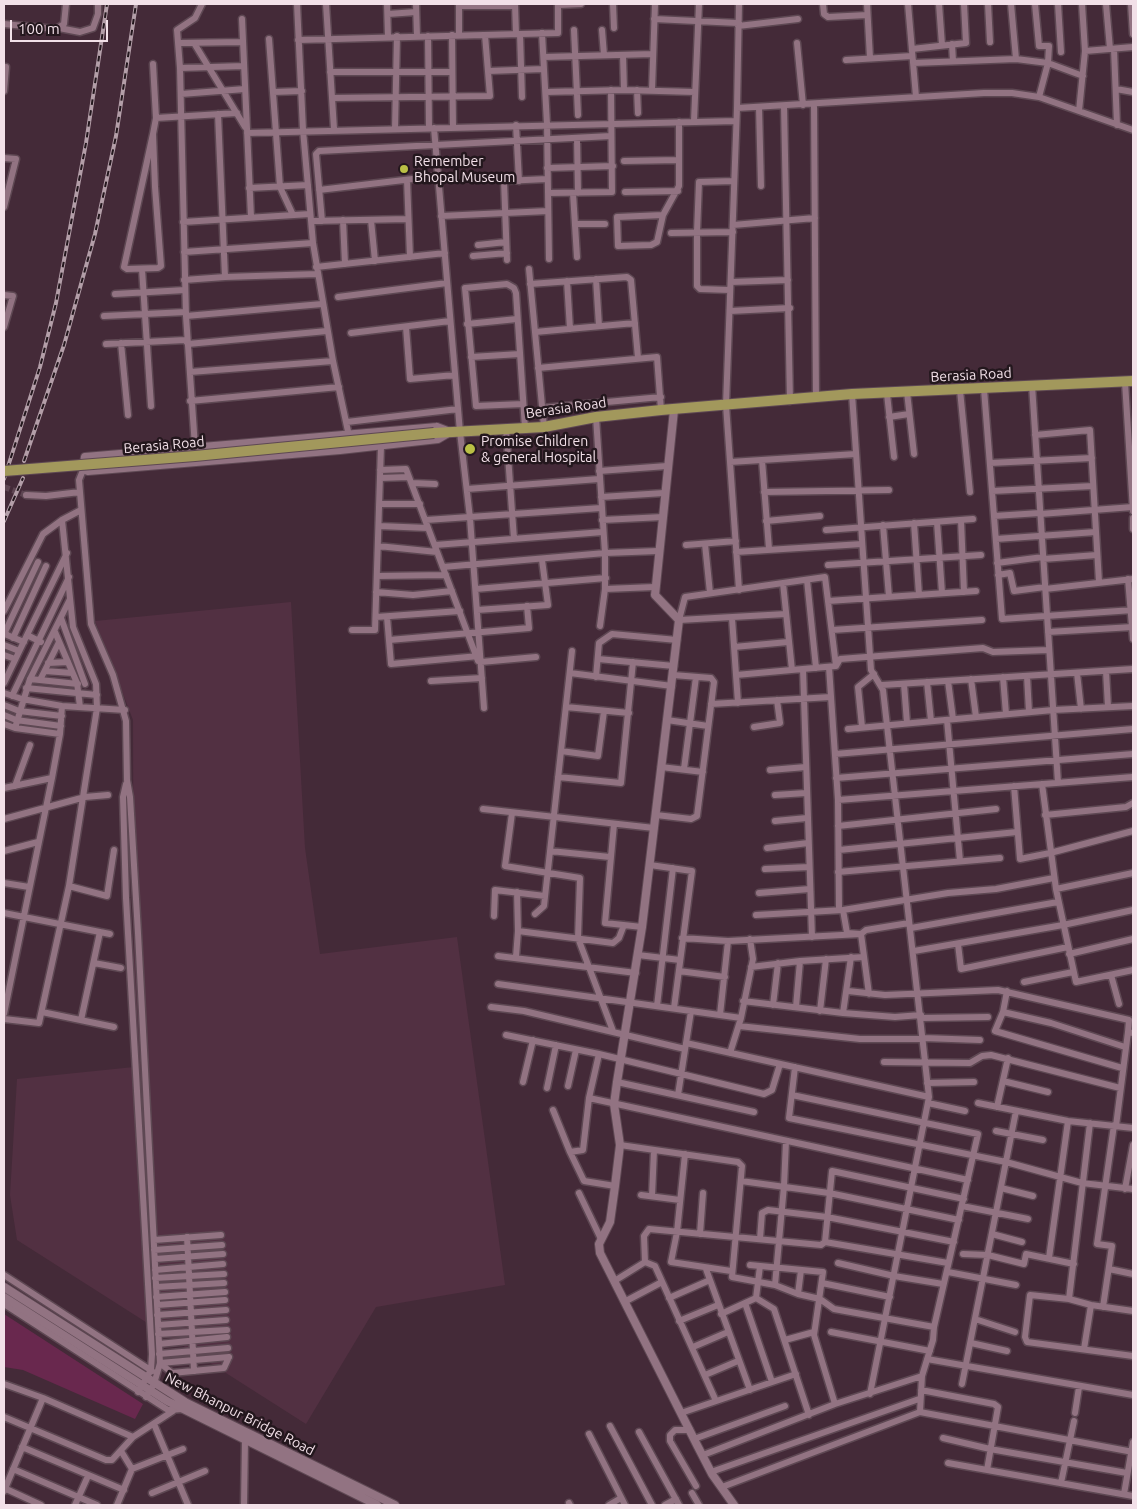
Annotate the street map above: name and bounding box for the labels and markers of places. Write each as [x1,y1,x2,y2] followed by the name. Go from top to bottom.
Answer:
[414,153,515,186] place label: Remember Bhopal Museum
[398,163,410,175] marker: Remember Bhopal Museum
[481,433,596,466] place label: Promise Children & general Hospital
[463,442,477,456] marker: Promise Children & general Hospital

